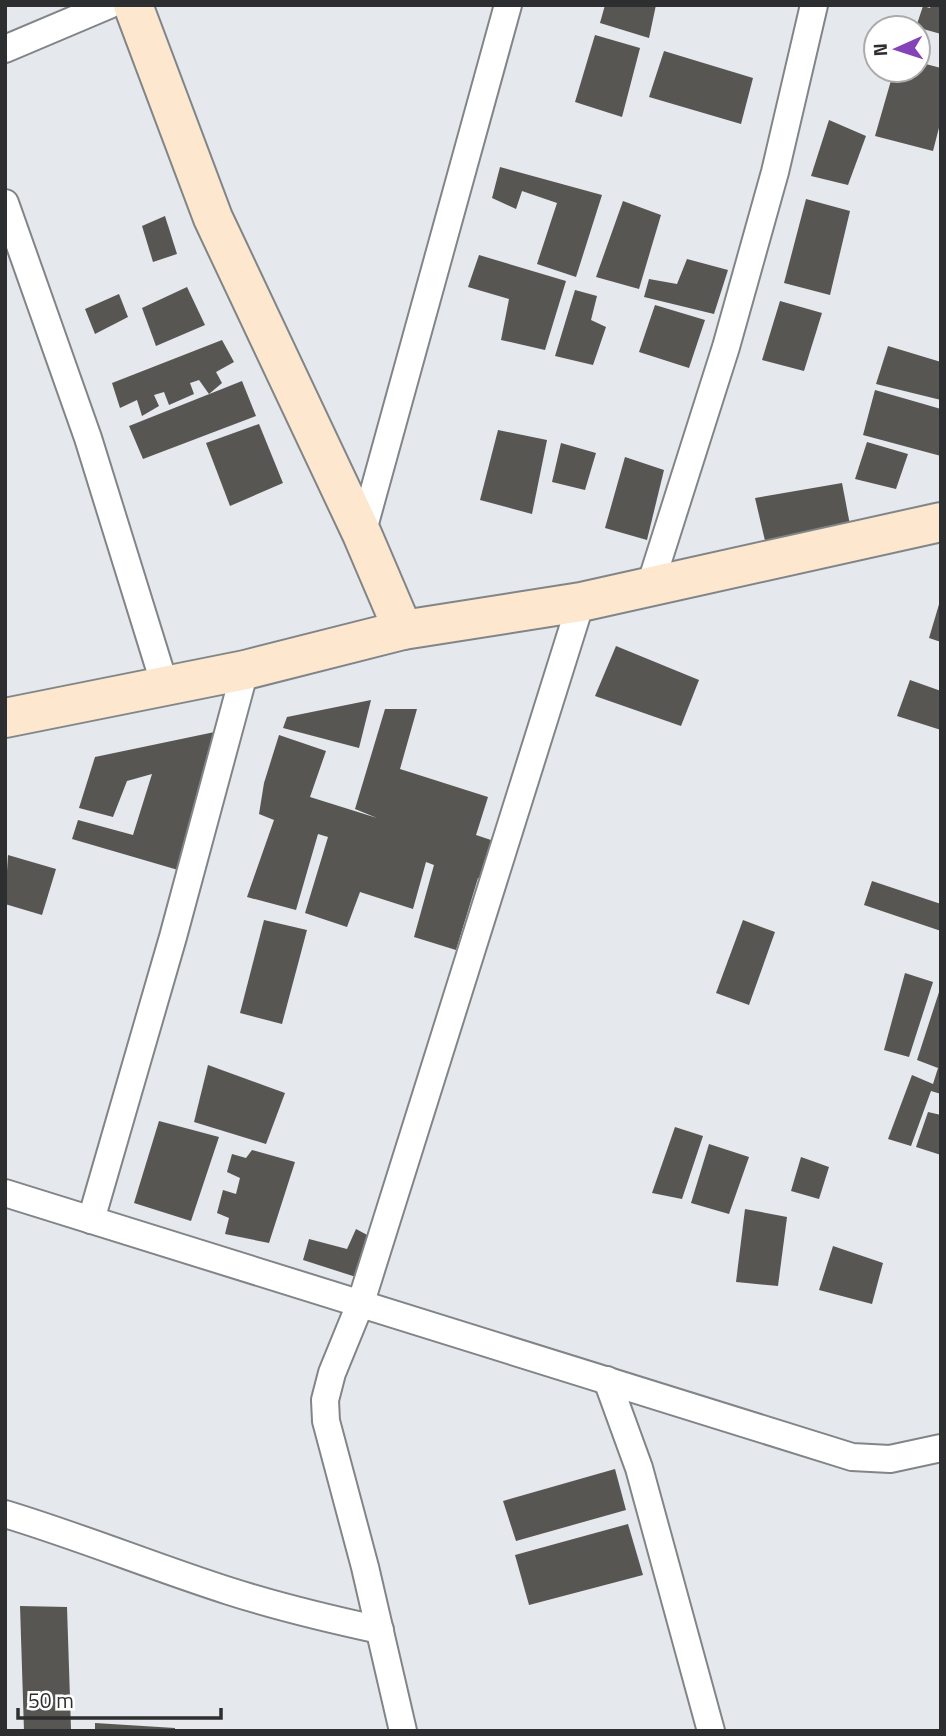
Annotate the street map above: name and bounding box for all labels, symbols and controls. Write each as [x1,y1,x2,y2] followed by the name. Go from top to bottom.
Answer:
[862,14,932,84] north arrow
[865,43,894,57] text: N
[18,1676,220,1720] scale bar
[28,1684,74,1716] text: 50 m

